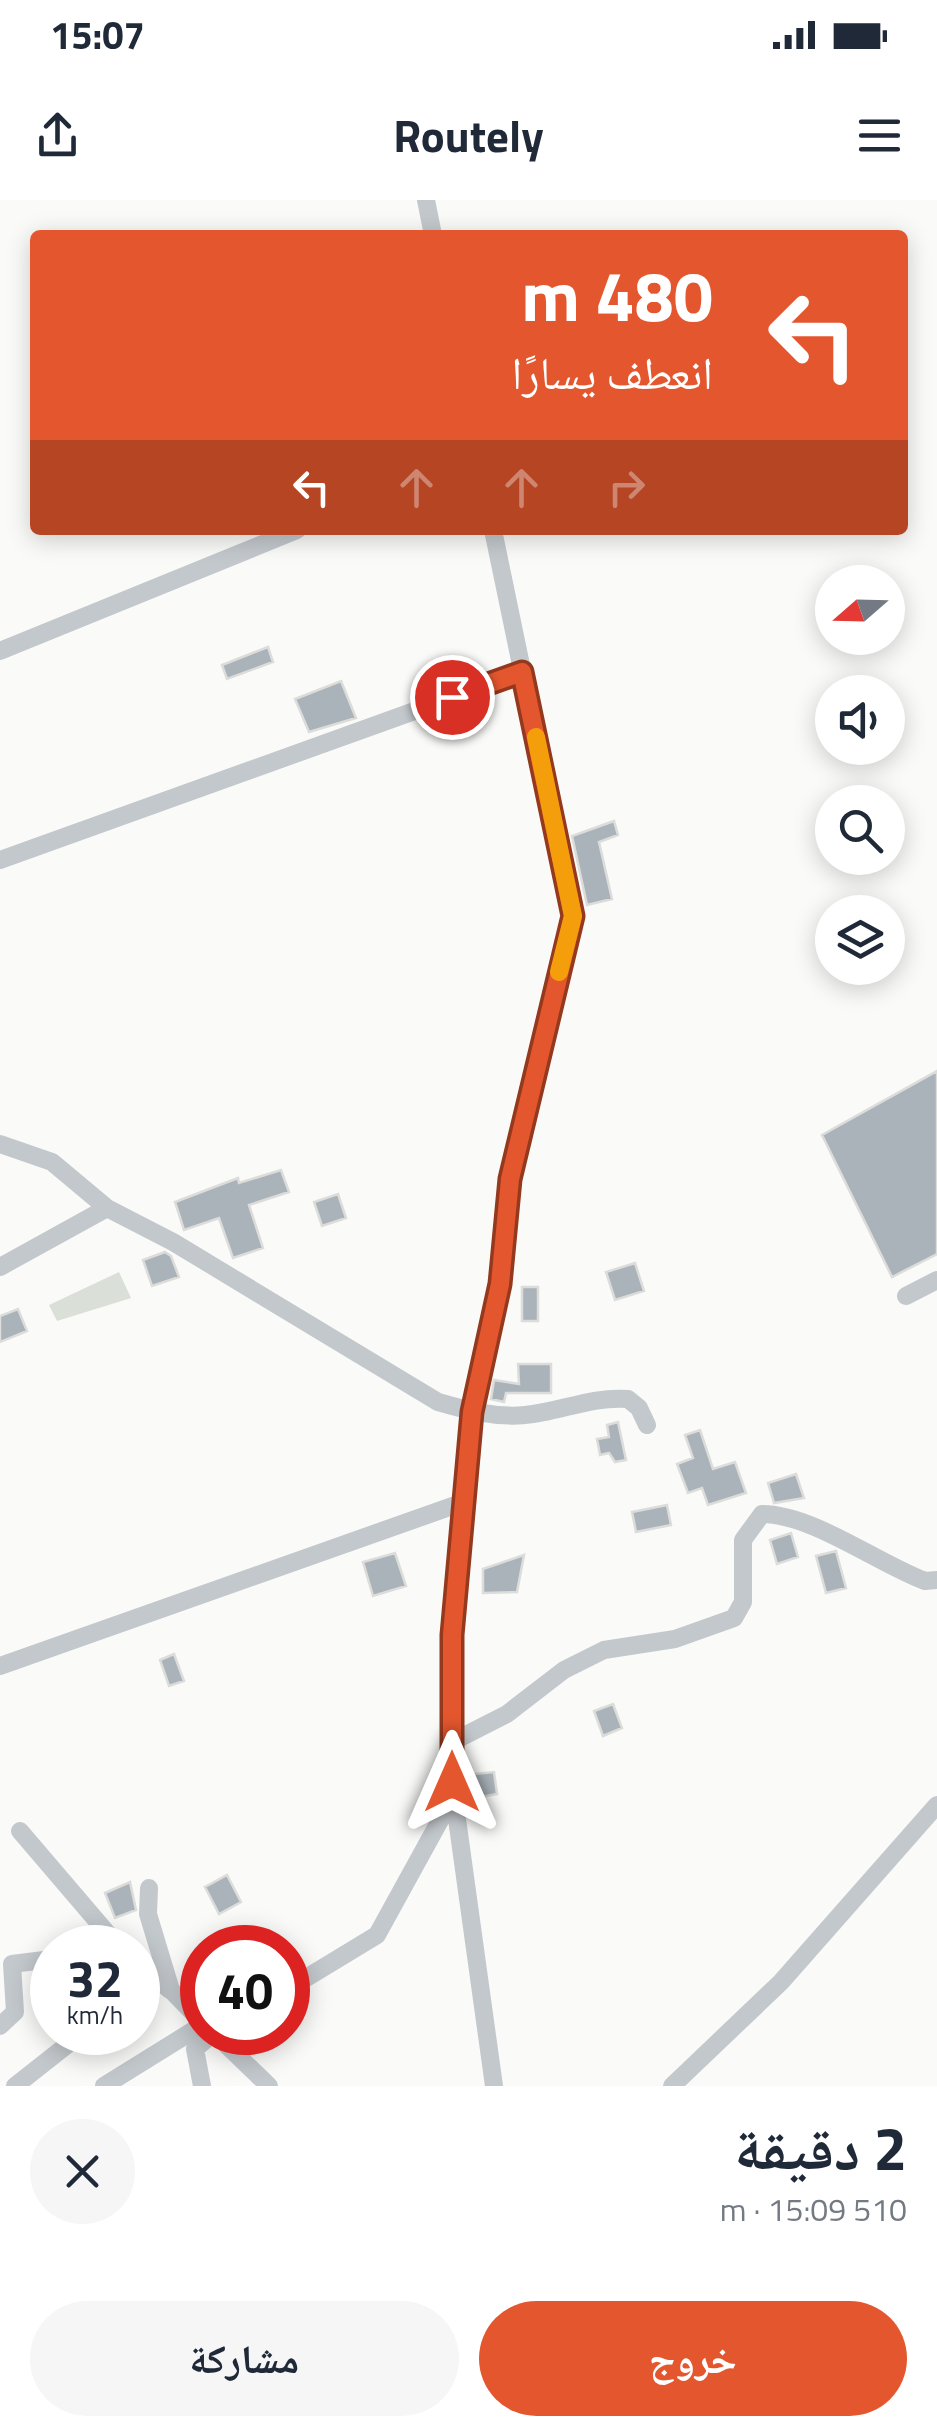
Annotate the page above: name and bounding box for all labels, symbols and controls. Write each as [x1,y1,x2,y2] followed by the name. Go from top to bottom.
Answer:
[50,6,145,64] text: 15:07
[393,101,544,169] text: Routely
[30,108,85,163] icon: share
[852,108,907,163] icon: menu
[521,242,713,348] text: 480 m
[748,270,878,400] icon: left
[512,338,713,406] text: انعطف يسارًا
[284,460,339,515] icon: left
[389,460,444,515] icon: ahead
[494,460,549,515] icon: ahead
[599,460,654,515] icon: right
[815,565,905,655] north arrow
[815,565,905,985] map controls
[410,655,495,740] pin
[425,670,480,725] icon: arrive
[815,675,905,765] button: sound
[815,785,905,875] button: search
[815,895,905,985] button: layers
[400,1730,504,1834] position arrow
[180,1925,310,2055] speed limit sign: 40
[67,1940,123,2016] text: 32
[67,1996,123,2034] text: km/h
[734,2102,907,2193] text: 2 دقيقة
[30,2119,135,2224] button: close
[720,2185,907,2233] text: 510 m · 15:09
[30,2301,459,2416] button: مشاركة
[479,2301,907,2416] button: خروج

